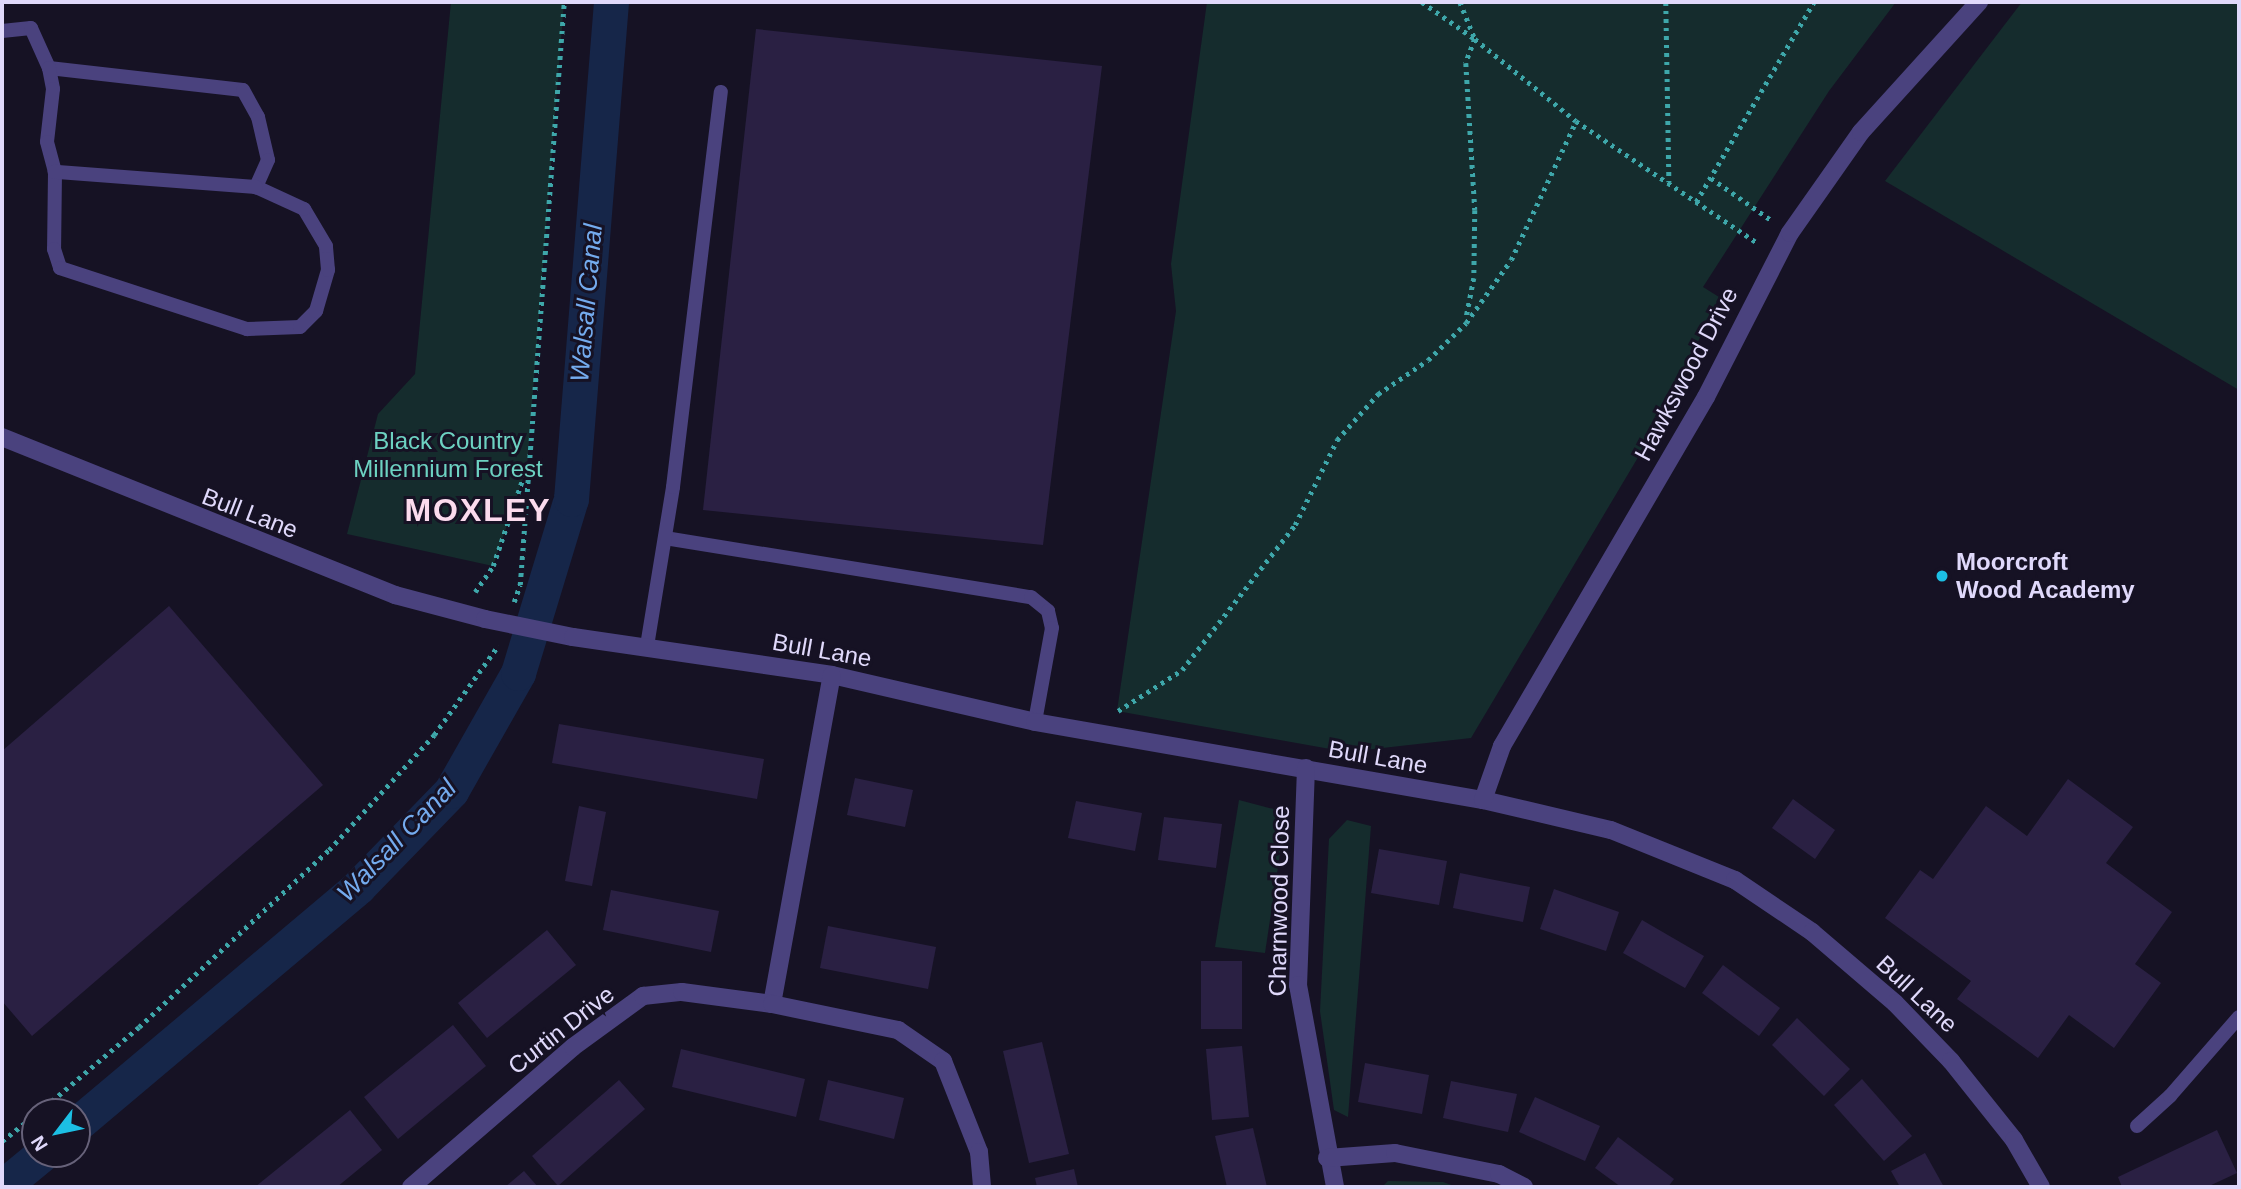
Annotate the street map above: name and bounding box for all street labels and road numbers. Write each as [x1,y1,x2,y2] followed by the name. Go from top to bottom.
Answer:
[1628,282,1744,466] street label: Hawkswood Drive
[198,482,302,544] street label: Bull Lane
[770,627,874,673] street label: Bull Lane
[1326,734,1430,780] street label: Bull Lane
[1263,805,1295,997] street label: Charnwood Close
[1871,949,1963,1039] street label: Bull Lane
[502,980,620,1080] street label: Curtin Drive

